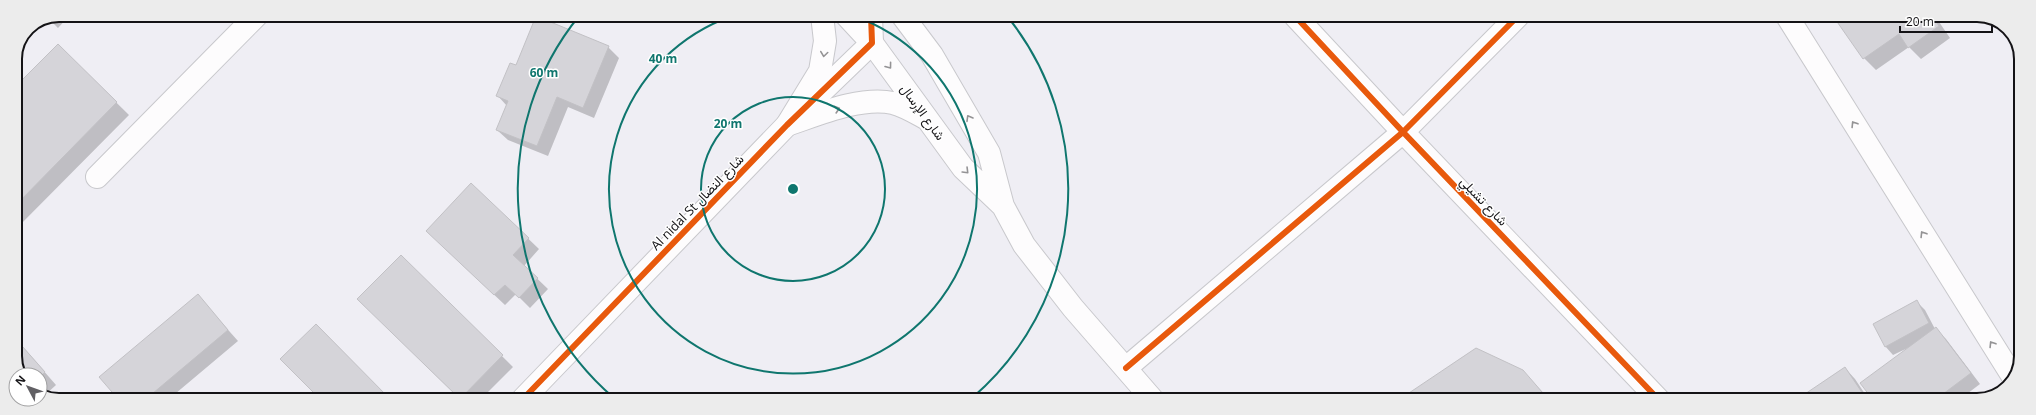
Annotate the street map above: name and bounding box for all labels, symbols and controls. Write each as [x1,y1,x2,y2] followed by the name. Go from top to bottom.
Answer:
[1900,8,1992,34] scale bar
[1906,13,1934,30] text: 20 m
[649,50,677,67] text: 40 m
[819,51,828,57] one-way arrow
[885,62,892,69] one-way arrow
[530,64,558,81] text: 60 m
[896,80,949,144] street label: شارع الإرسال
[834,105,841,114] one-way arrow
[714,115,742,132] text: 20 m
[966,115,973,122] one-way arrow
[1852,121,1859,128] one-way arrow
[647,150,748,255] street label: Al nidal St شارع النضال
[961,166,969,174] one-way arrow
[1455,173,1512,231] street label: شارع تشيلي
[786,182,800,196] centre of rings
[1920,231,1928,238] one-way arrow
[1989,341,1997,348] one-way arrow
[8,367,48,407] north arrow
[11,372,29,388] text: N

